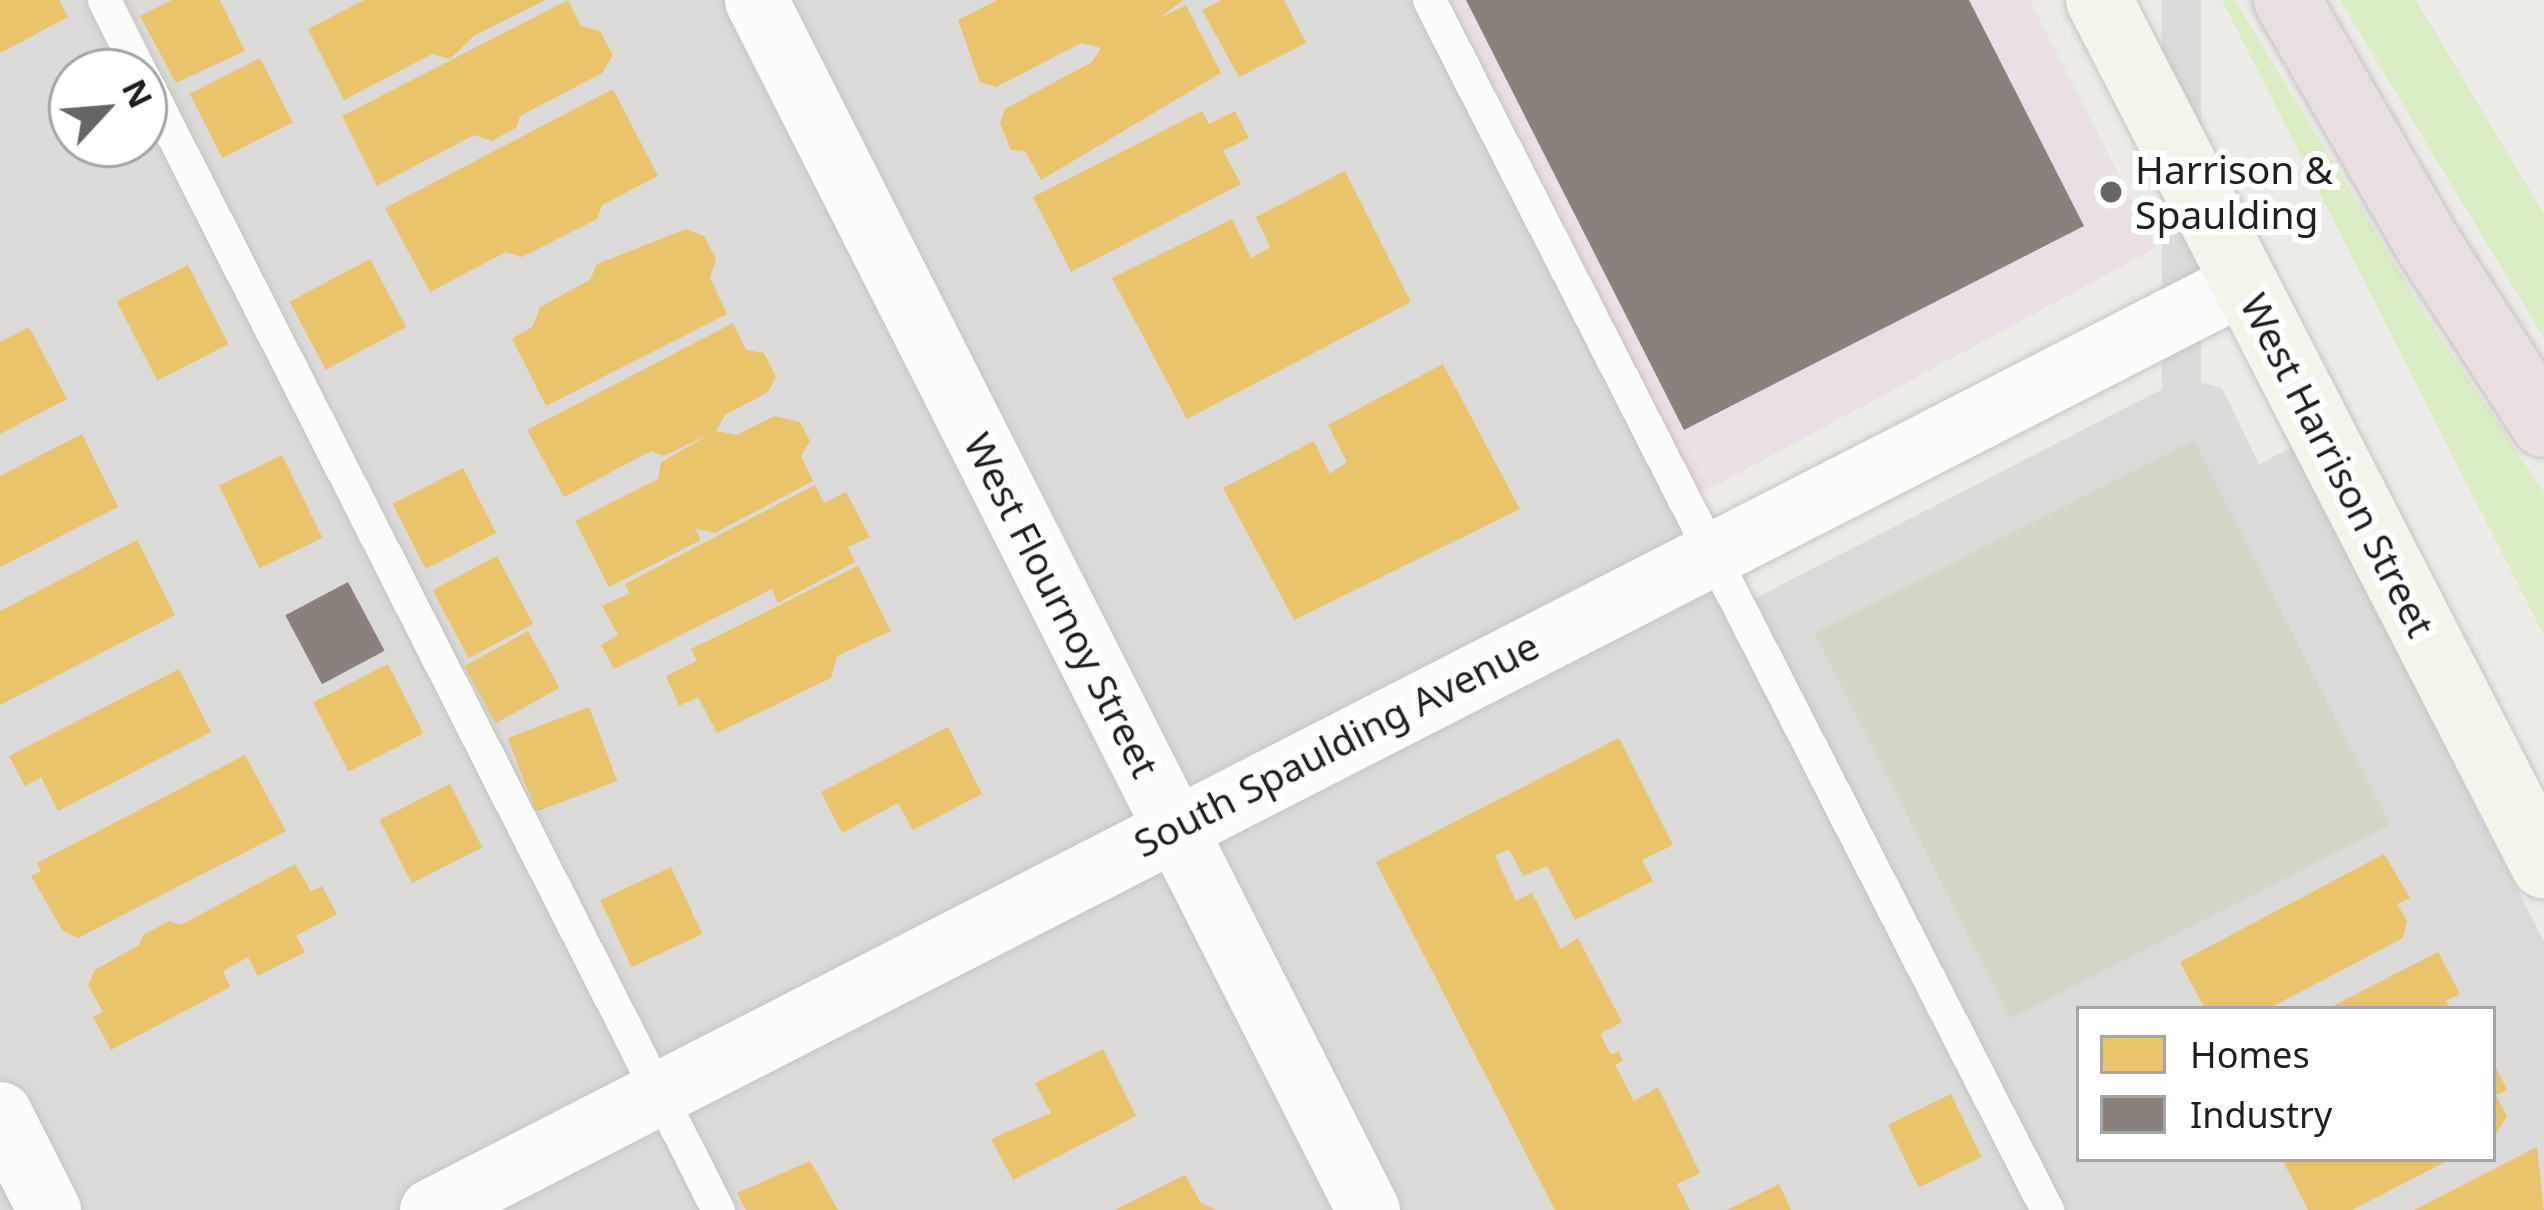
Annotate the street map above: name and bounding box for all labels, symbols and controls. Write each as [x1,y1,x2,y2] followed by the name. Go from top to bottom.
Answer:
[48,48,168,168] north arrow
[112,71,164,115] text: N
[2135,147,2333,238] place label: Harrison & Spaulding
[2098,179,2124,205] marker: Harrison & Spaulding
[2231,286,2445,644] street label: West Harrison Street
[955,425,1169,785] street label: West Flournoy Street
[1126,621,1546,867] street label: South Spaulding Avenue
[2076,1006,2496,1162] legend
[2190,1030,2310,1079] text: Homes
[2190,1090,2332,1139] text: Industry

